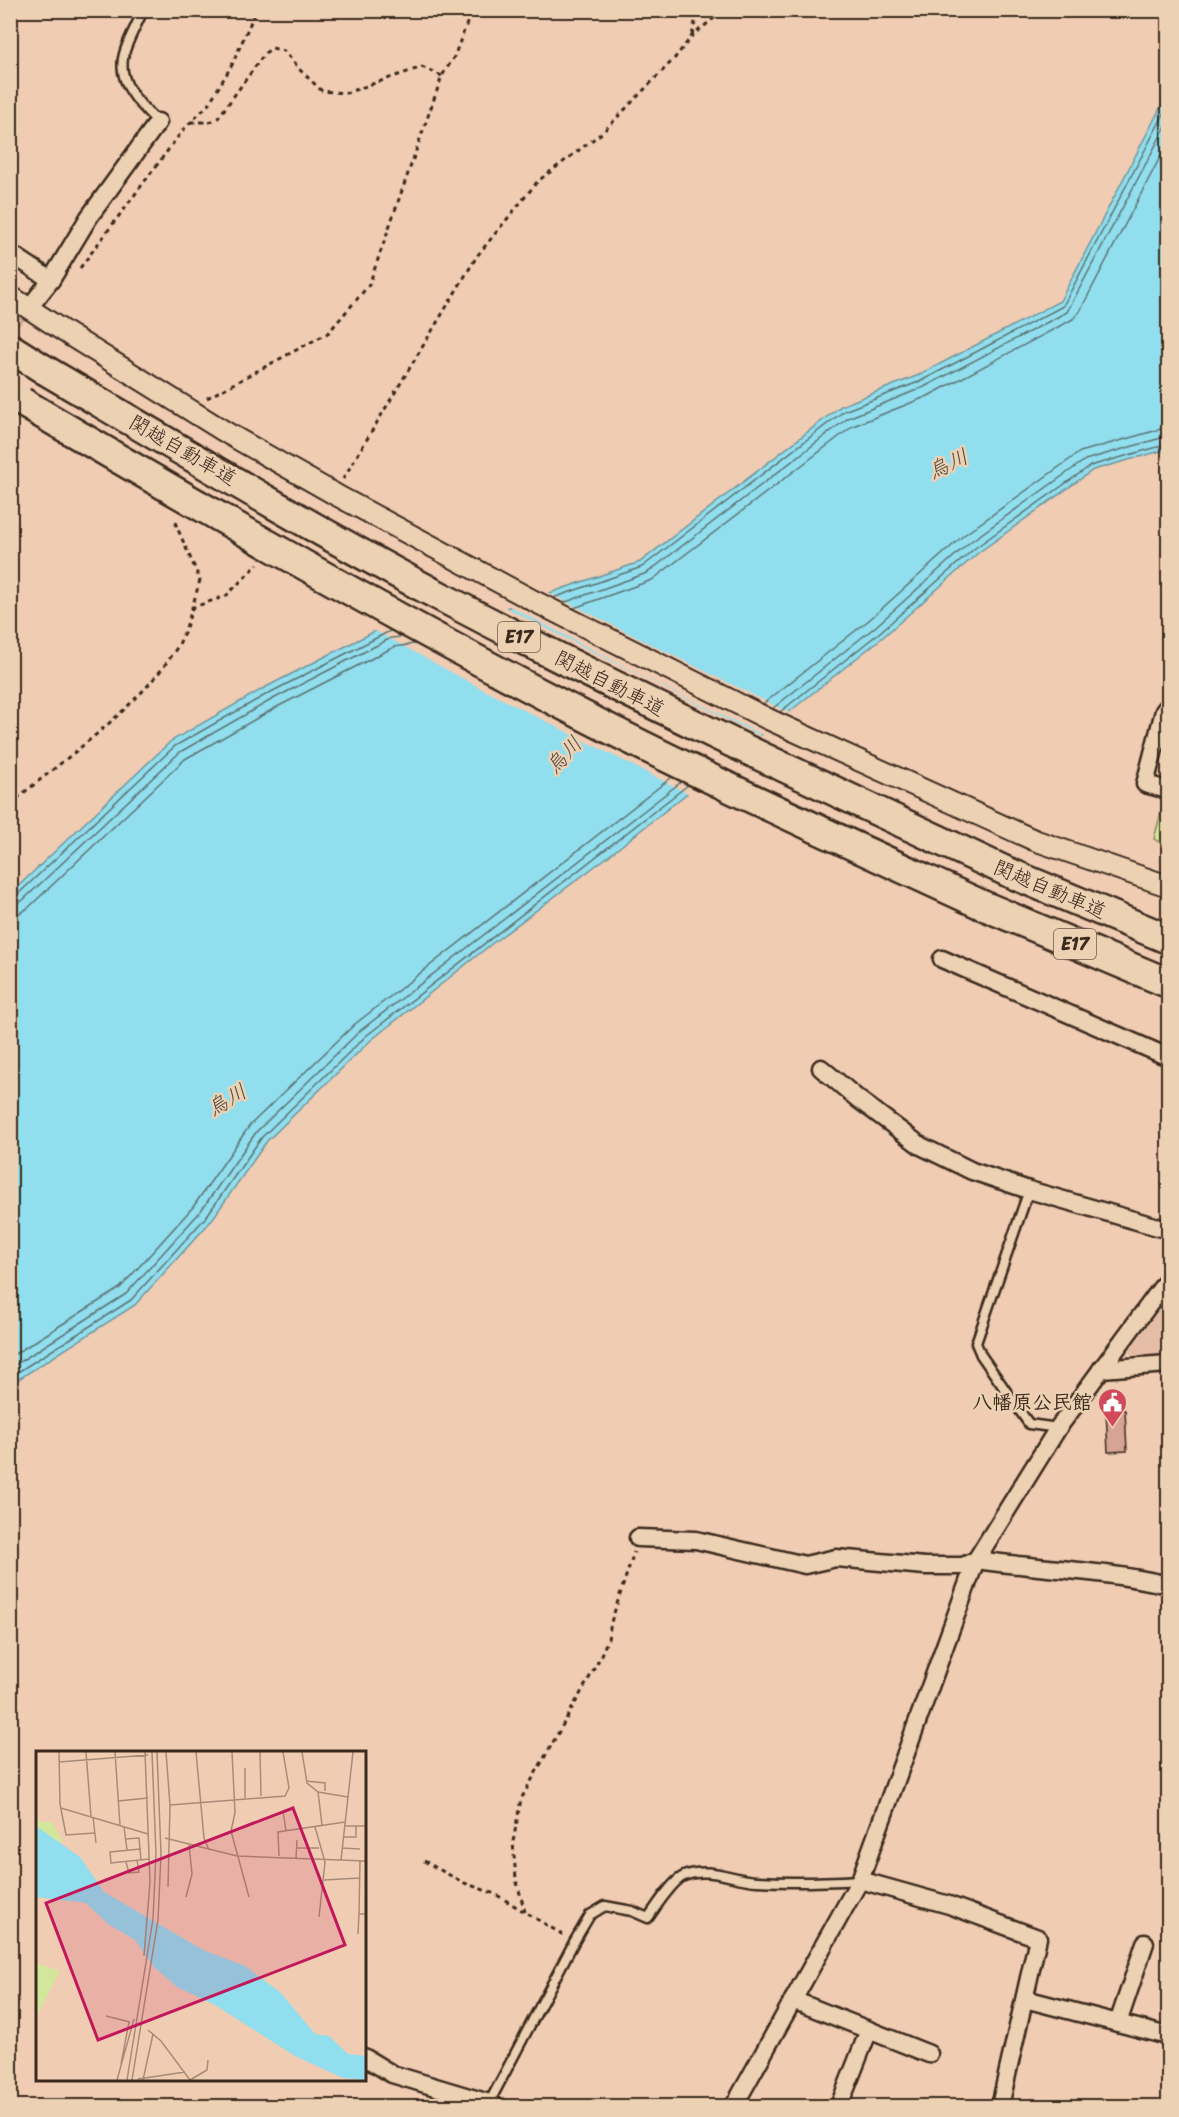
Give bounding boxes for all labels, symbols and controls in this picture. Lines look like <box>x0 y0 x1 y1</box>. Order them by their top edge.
street label: 関越自動車道 <box>122 405 243 496</box>
water label: 烏川 <box>921 438 975 490</box>
road number: E17 <box>498 622 540 652</box>
street label: 関越自動車道 <box>548 641 671 726</box>
water label: 烏川 <box>536 727 592 783</box>
street label: 関越自動車道 <box>988 850 1112 929</box>
road number: E17 <box>1054 929 1096 959</box>
water label: 烏川 <box>199 1073 255 1127</box>
place label: 八幡原公民館 <box>972 1385 1092 1420</box>
public building icon: 八幡原公民館 <box>1097 1386 1129 1428</box>
inset map <box>36 1751 366 2081</box>

